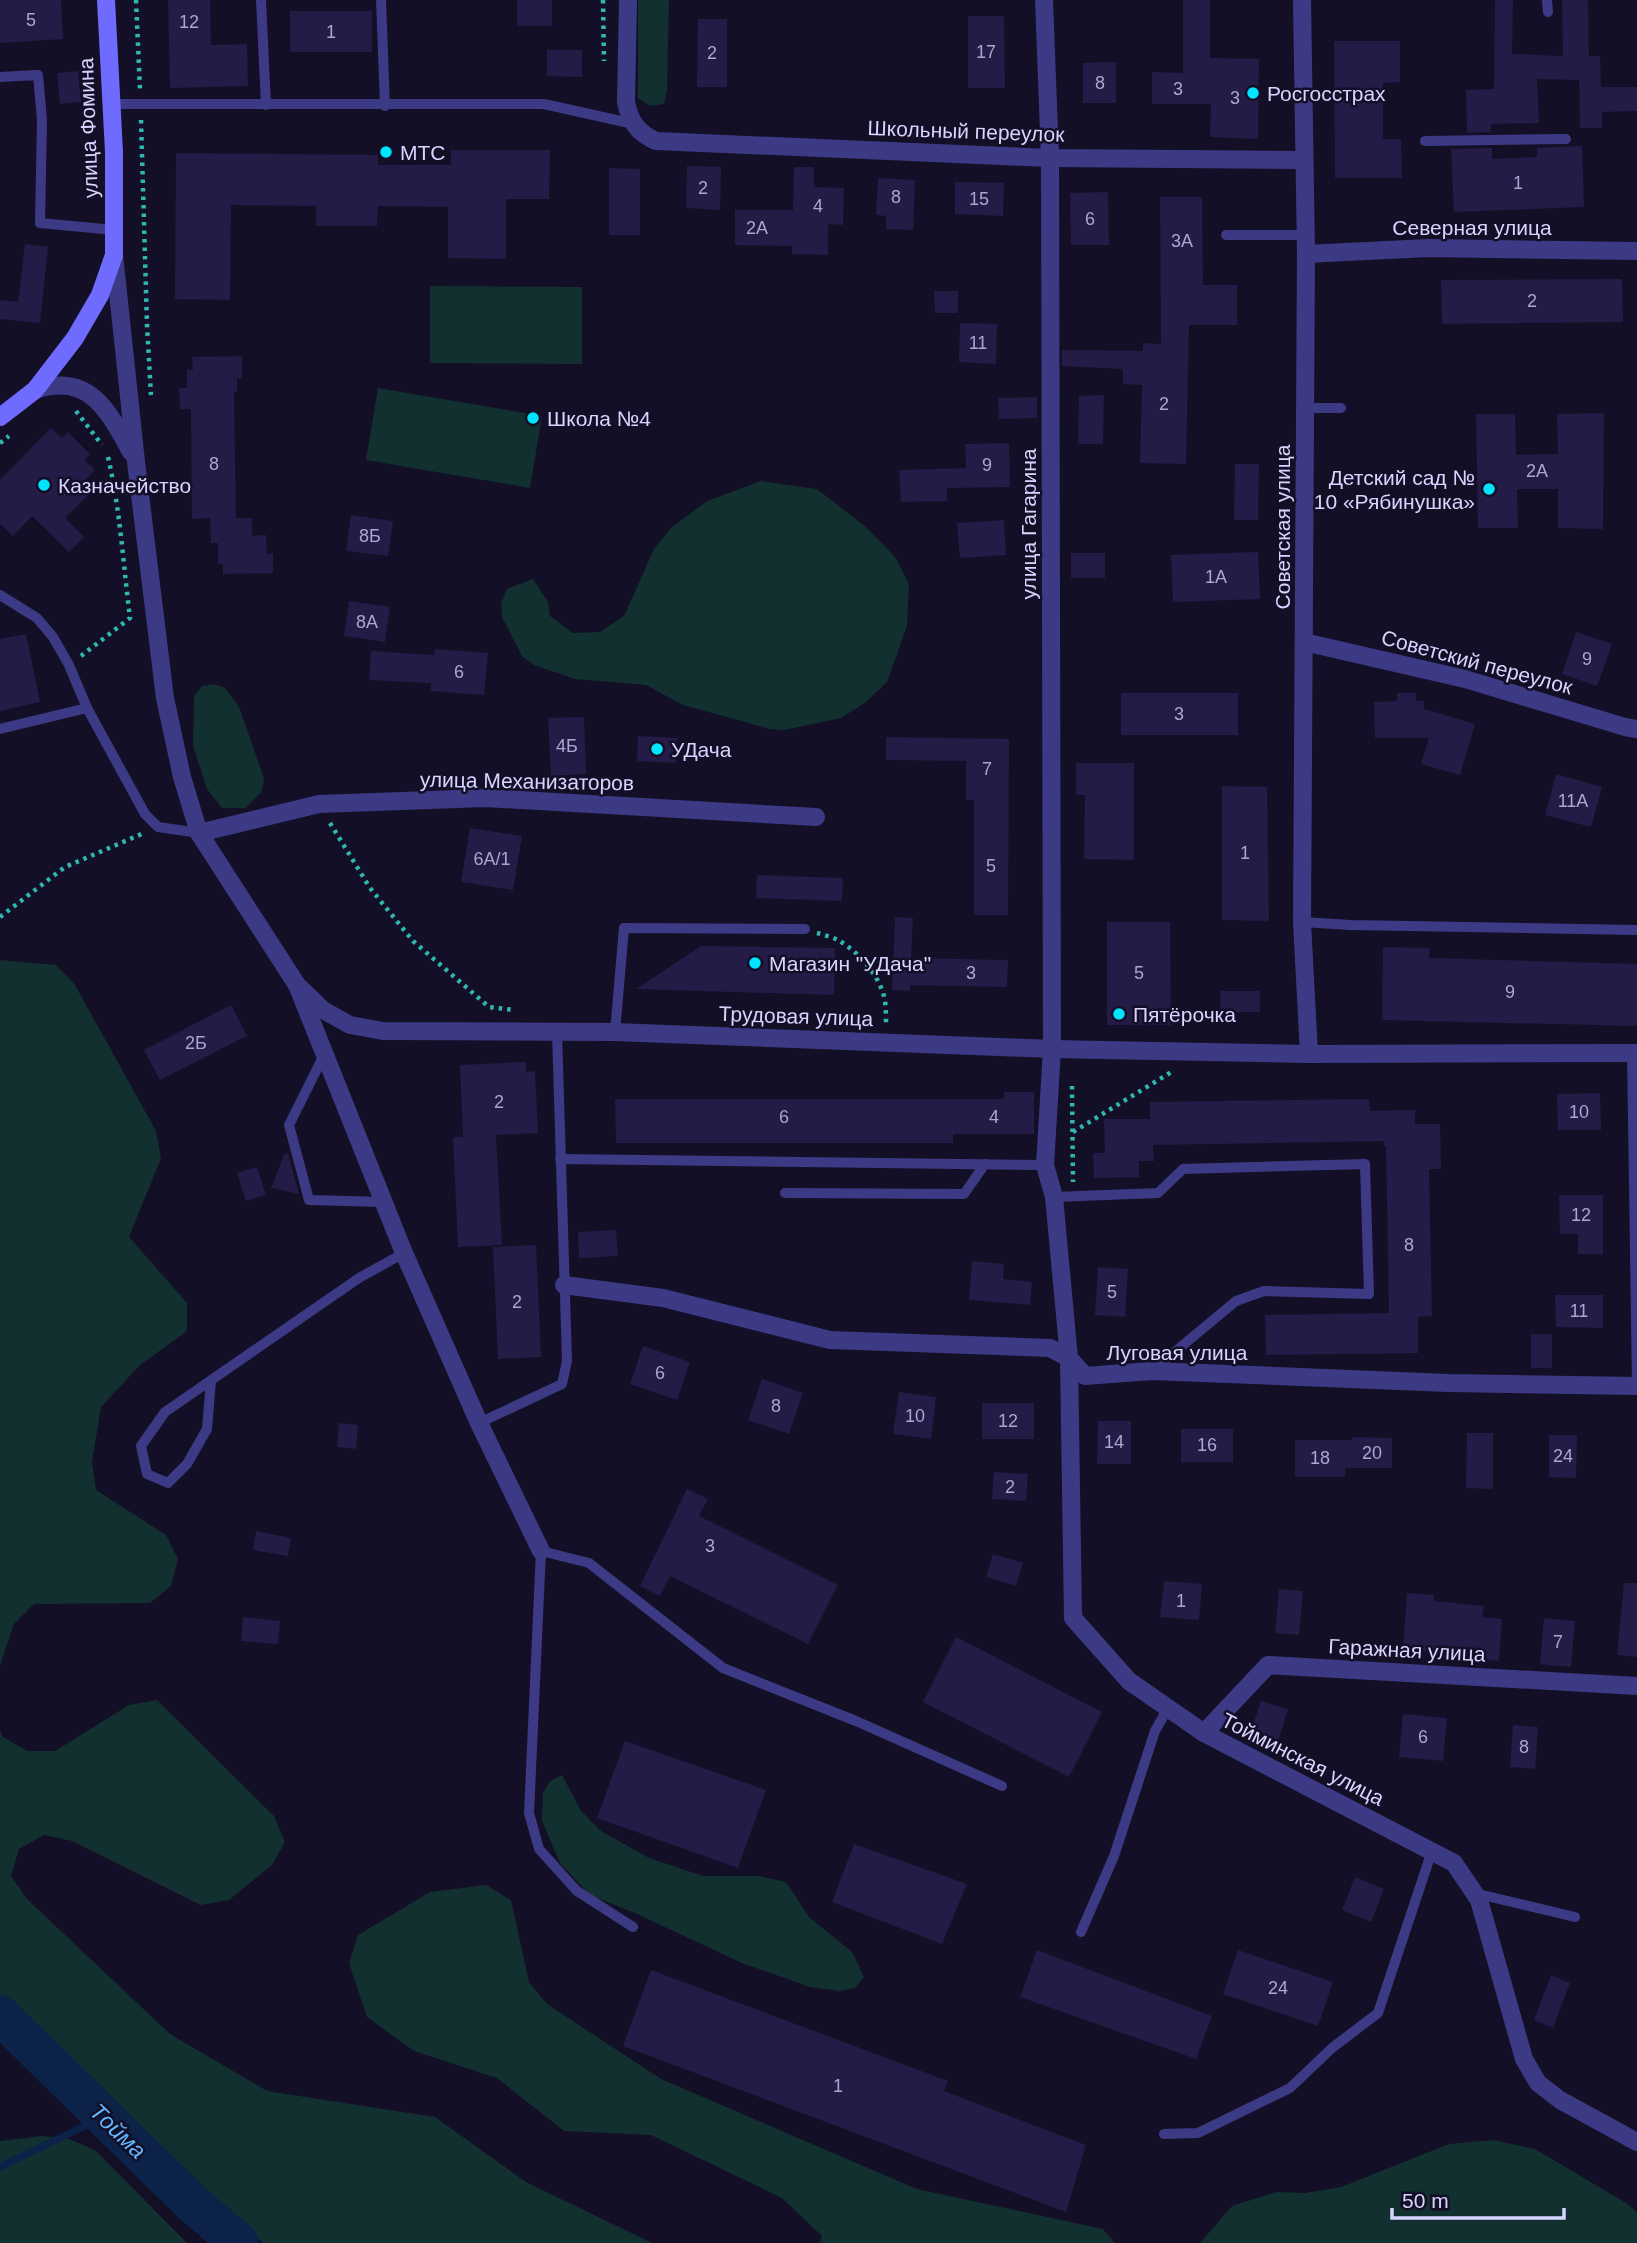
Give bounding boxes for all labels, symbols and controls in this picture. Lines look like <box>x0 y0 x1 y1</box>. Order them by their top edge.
house number: 5 <box>26 10 36 30</box>
house number: 12 <box>179 12 199 32</box>
house number: 1 <box>326 22 336 42</box>
house number: 17 <box>976 42 996 62</box>
house number: 2 <box>707 43 717 63</box>
street label: улица Фомина <box>74 57 102 199</box>
house number: 8 <box>1095 73 1105 93</box>
house number: 3 <box>1173 79 1183 99</box>
place label: Росгосстрах <box>1267 82 1386 105</box>
marker: Росгосстрах <box>1245 85 1261 101</box>
house number: 3 <box>1230 88 1240 108</box>
street label: Школьный переулок <box>867 116 1066 146</box>
place label: МТС <box>400 141 446 164</box>
marker: МТС <box>378 144 394 160</box>
house number: 1 <box>1513 173 1523 193</box>
house number: 2 <box>698 178 708 198</box>
house number: 8 <box>891 187 901 207</box>
house number: 15 <box>969 189 989 209</box>
house number: 4 <box>813 196 823 216</box>
house number: 6 <box>1085 209 1095 229</box>
street label: Северная улица <box>1392 216 1552 239</box>
house number: 2А <box>746 218 768 238</box>
house number: 3А <box>1171 231 1193 251</box>
house number: 2 <box>1527 291 1537 311</box>
house number: 11 <box>969 333 987 353</box>
house number: 2 <box>1159 394 1169 414</box>
place label: Школа №4 <box>547 407 651 430</box>
marker: Школа №4 <box>525 410 541 426</box>
street label: Советская улица <box>1271 444 1294 609</box>
street label: улица Гагарина <box>1017 448 1040 600</box>
house number: 8 <box>209 454 219 474</box>
house number: 9 <box>982 455 992 475</box>
house number: 2А <box>1526 461 1548 481</box>
place label: Детский сад № 10 «Рябинушка» <box>1314 466 1475 513</box>
place label: Казначейство <box>58 474 191 497</box>
marker: Казначейство <box>36 477 52 493</box>
marker: Детский сад № 10 «Рябинушка» <box>1481 481 1497 497</box>
house number: 8Б <box>359 526 381 546</box>
house number: 1А <box>1205 567 1227 587</box>
house number: 8А <box>356 612 378 632</box>
street label: Советский переулок <box>1379 625 1576 699</box>
house number: 9 <box>1582 649 1592 669</box>
house number: 6 <box>454 662 464 682</box>
house number: 3 <box>1174 704 1184 724</box>
house number: 4Б <box>556 736 578 756</box>
place label: УДача <box>671 738 732 761</box>
marker: УДача <box>649 741 665 757</box>
house number: 7 <box>982 759 992 779</box>
street label: улица Механизаторов <box>420 768 634 794</box>
house number: 11А <box>1558 791 1588 811</box>
house number: 1 <box>1240 843 1250 863</box>
house number: 6А/1 <box>473 849 511 869</box>
house number: 5 <box>986 856 996 876</box>
place label: Магазин "УДача" <box>769 952 931 975</box>
marker: Магазин "УДача" <box>747 955 763 971</box>
house number: 3 <box>966 963 976 983</box>
house number: 5 <box>1134 963 1144 983</box>
house number: 9 <box>1505 982 1515 1002</box>
street label: Трудовая улица <box>718 1002 874 1030</box>
place label: Пятёрочка <box>1133 1003 1236 1026</box>
marker: Пятёрочка <box>1111 1006 1127 1022</box>
house number: 2Б <box>185 1033 207 1053</box>
house number: 2 <box>494 1092 504 1112</box>
house number: 10 <box>1569 1102 1589 1122</box>
house number: 6 <box>779 1107 789 1127</box>
house number: 4 <box>989 1107 999 1127</box>
house number: 12 <box>1571 1205 1591 1225</box>
house number: 8 <box>1404 1235 1414 1255</box>
house number: 5 <box>1107 1282 1117 1302</box>
house number: 2 <box>512 1292 522 1312</box>
house number: 11 <box>1570 1301 1588 1321</box>
street label: Луговая улица <box>1107 1341 1248 1364</box>
house number: 6 <box>655 1363 665 1383</box>
house number: 8 <box>771 1396 781 1416</box>
house number: 10 <box>905 1406 925 1426</box>
house number: 12 <box>998 1411 1018 1431</box>
house number: 14 <box>1104 1432 1124 1452</box>
house number: 16 <box>1197 1435 1217 1455</box>
house number: 20 <box>1362 1443 1382 1463</box>
house number: 24 <box>1553 1446 1573 1466</box>
house number: 18 <box>1310 1448 1330 1468</box>
house number: 2 <box>1005 1477 1015 1497</box>
house number: 3 <box>705 1536 715 1556</box>
house number: 1 <box>1176 1591 1186 1611</box>
house number: 7 <box>1553 1632 1563 1652</box>
street label: Гаражная улица <box>1328 1634 1487 1666</box>
street label: Тойминская улица <box>1218 1708 1388 1810</box>
house number: 6 <box>1418 1727 1428 1747</box>
house number: 8 <box>1519 1737 1529 1757</box>
house number: 24 <box>1268 1978 1288 1998</box>
house number: 1 <box>833 2076 843 2096</box>
water label: Тойма <box>85 2098 151 2164</box>
scale bar <box>1392 2176 1564 2220</box>
text: 50 m <box>1402 2189 1449 2212</box>

